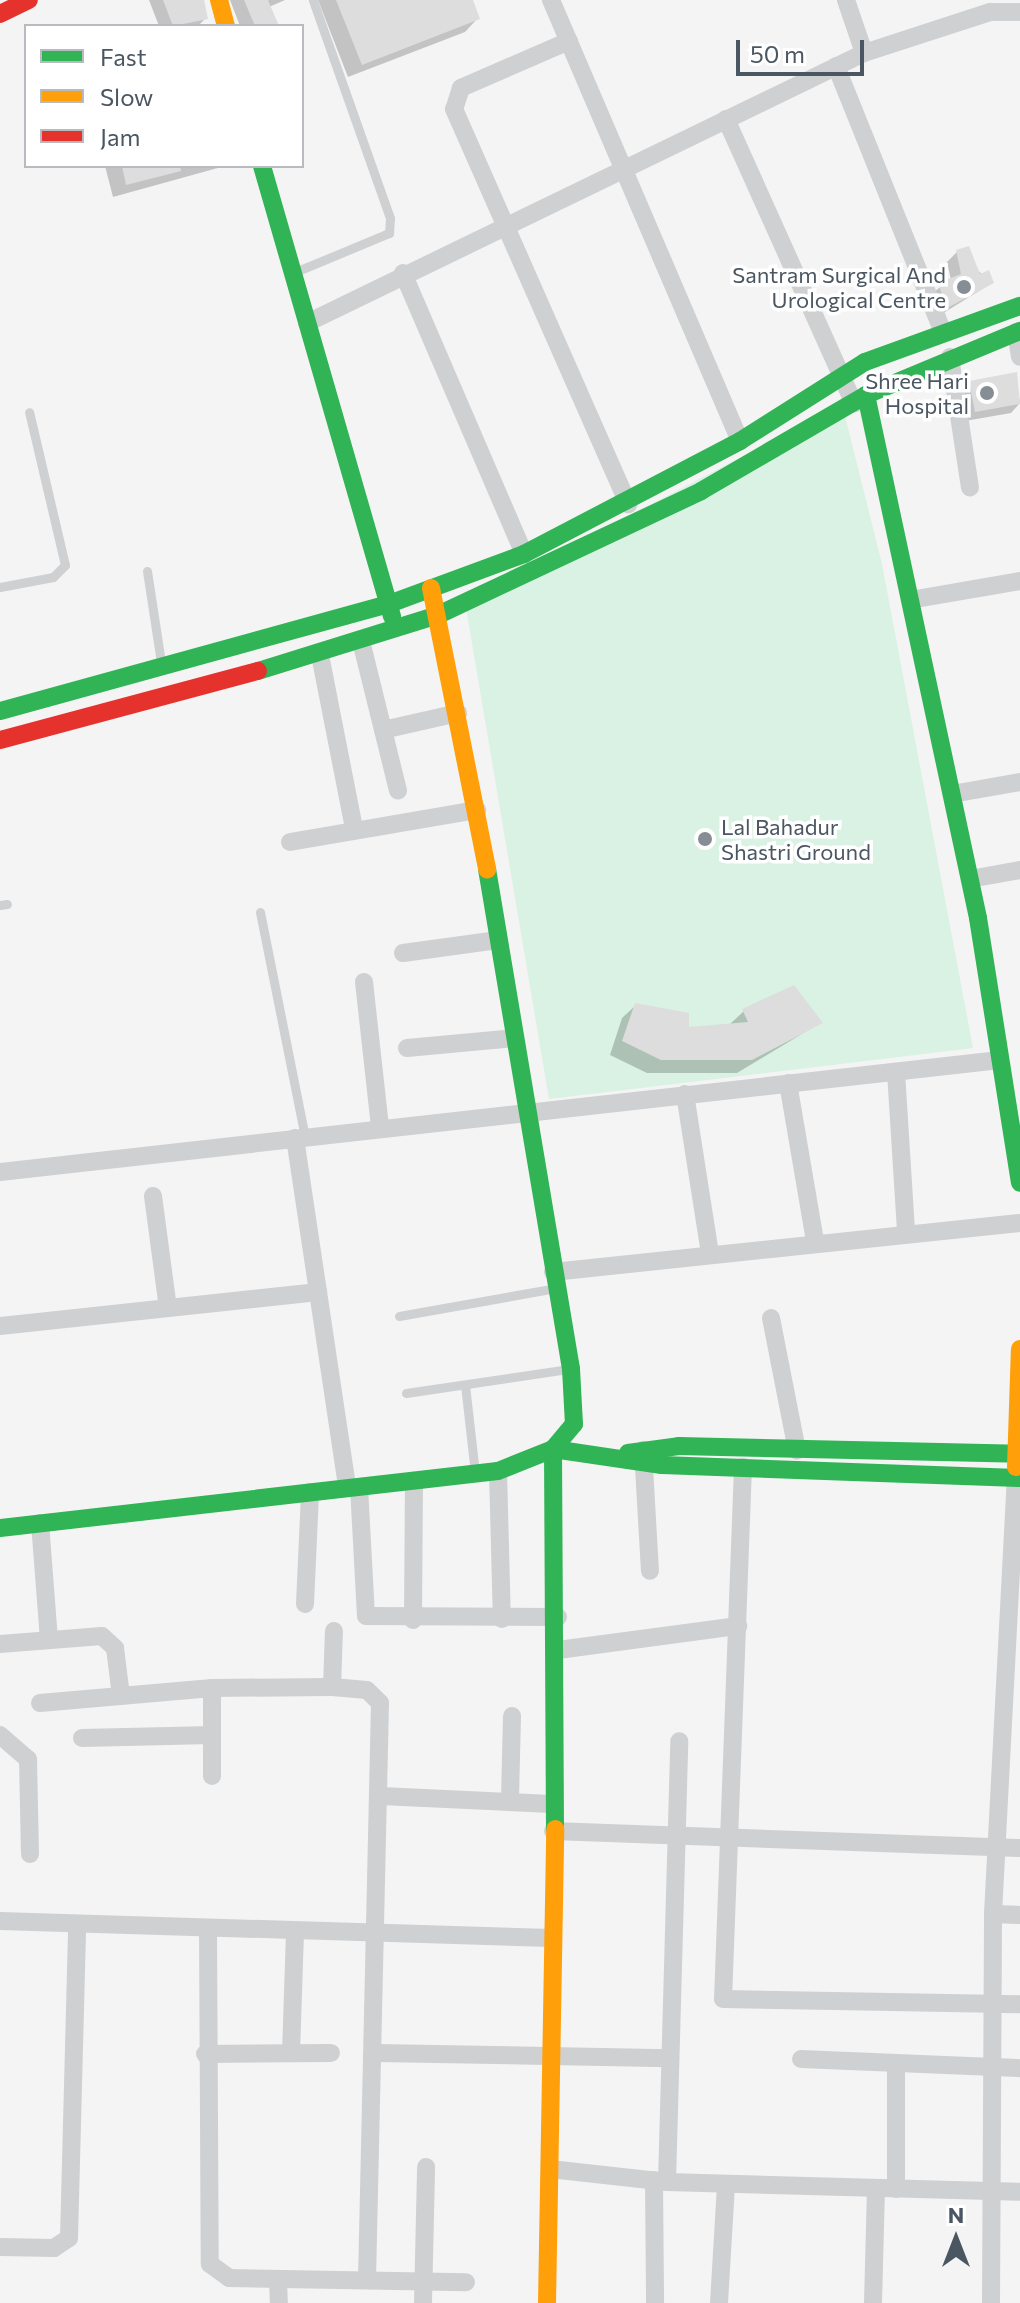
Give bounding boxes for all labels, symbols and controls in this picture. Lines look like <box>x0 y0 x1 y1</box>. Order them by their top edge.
legend <box>24 24 304 168</box>
scale bar <box>740 24 868 74</box>
text: 50 m <box>750 39 805 68</box>
text: Fast <box>100 42 147 71</box>
text: Slow <box>100 82 153 111</box>
text: Jam <box>100 122 140 151</box>
place label: Santram Surgical And Urological Centre <box>732 261 946 312</box>
marker: Santram Surgical And Urological Centre <box>953 276 975 298</box>
place label: Shree Hari Hospital <box>865 367 969 418</box>
marker: Shree Hari Hospital <box>976 382 998 404</box>
place label: Lal Bahadur Shastri Ground <box>721 813 871 864</box>
marker: Lal Bahadur Shastri Ground <box>696 830 714 848</box>
north arrow <box>916 2199 996 2279</box>
text: N <box>948 2201 964 2228</box>

